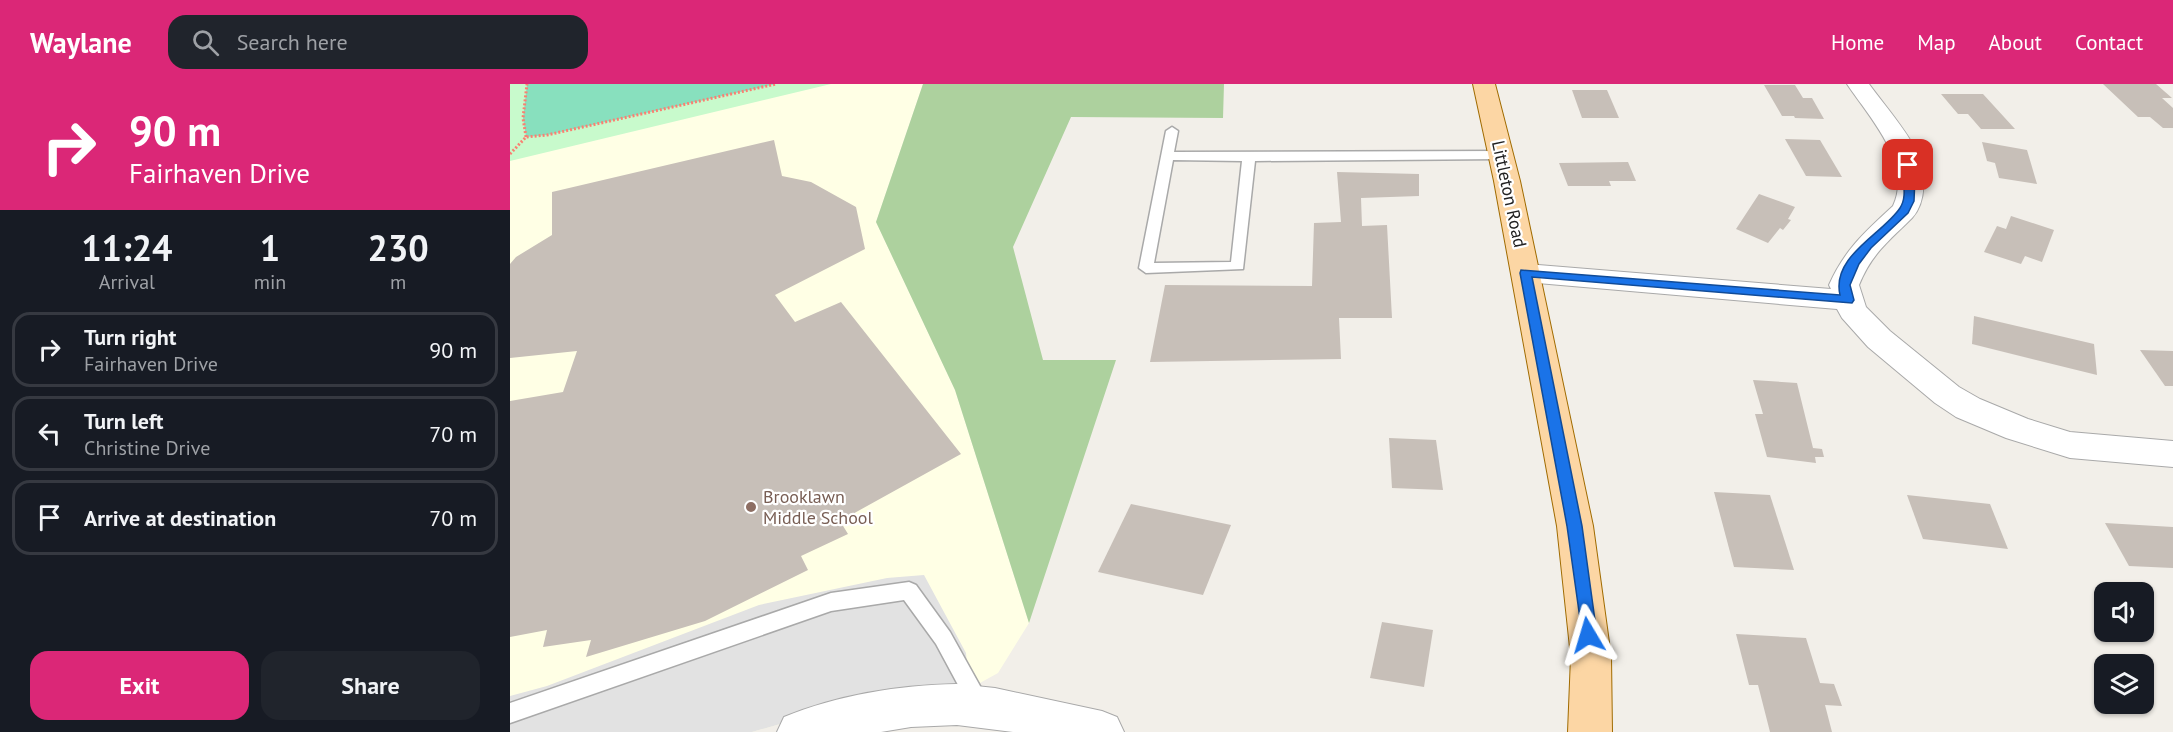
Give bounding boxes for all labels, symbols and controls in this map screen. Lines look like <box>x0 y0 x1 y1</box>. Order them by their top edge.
search box <box>168 15 588 69</box>
text: Waylane <box>30 24 132 61</box>
icon: search <box>189 26 222 59</box>
text: Search here <box>237 28 348 56</box>
text: Home <box>1831 29 1884 56</box>
text: Map <box>1917 29 1956 56</box>
text: About <box>1989 29 2042 56</box>
text: Contact <box>2075 29 2143 56</box>
text: 90 m <box>129 103 221 158</box>
icon: right <box>30 108 108 186</box>
street label: Littleton Road <box>1487 138 1532 250</box>
pin <box>1882 139 1933 190</box>
icon: arrive <box>1891 148 1924 181</box>
text: Fairhaven Drive <box>129 156 310 190</box>
text: 11:24 <box>81 224 173 271</box>
text: 1 <box>260 224 280 271</box>
text: 230 <box>368 224 429 271</box>
text: Arrival <box>99 269 155 295</box>
text: min <box>254 269 286 295</box>
text: m <box>390 269 406 295</box>
text: Turn right <box>84 323 176 351</box>
icon: right <box>33 333 66 366</box>
text: 90 m <box>429 336 477 364</box>
text: Fairhaven Drive <box>84 351 218 377</box>
text: Turn left <box>84 407 164 435</box>
icon: left <box>33 417 66 450</box>
text: 70 m <box>429 420 477 448</box>
text: Christine Drive <box>84 435 210 461</box>
place label: Brooklawn Middle School <box>763 485 873 529</box>
marker: Brooklawn Middle School <box>744 500 758 514</box>
icon: arrive <box>33 501 66 534</box>
text: Arrive at destination <box>84 504 276 532</box>
text: 70 m <box>429 504 477 532</box>
map controls <box>2094 582 2154 714</box>
button: sound <box>2094 582 2154 642</box>
position arrow <box>1556 603 1620 667</box>
button: Exit <box>30 651 249 720</box>
button: Share <box>261 651 480 720</box>
button: layers <box>2094 654 2154 714</box>

